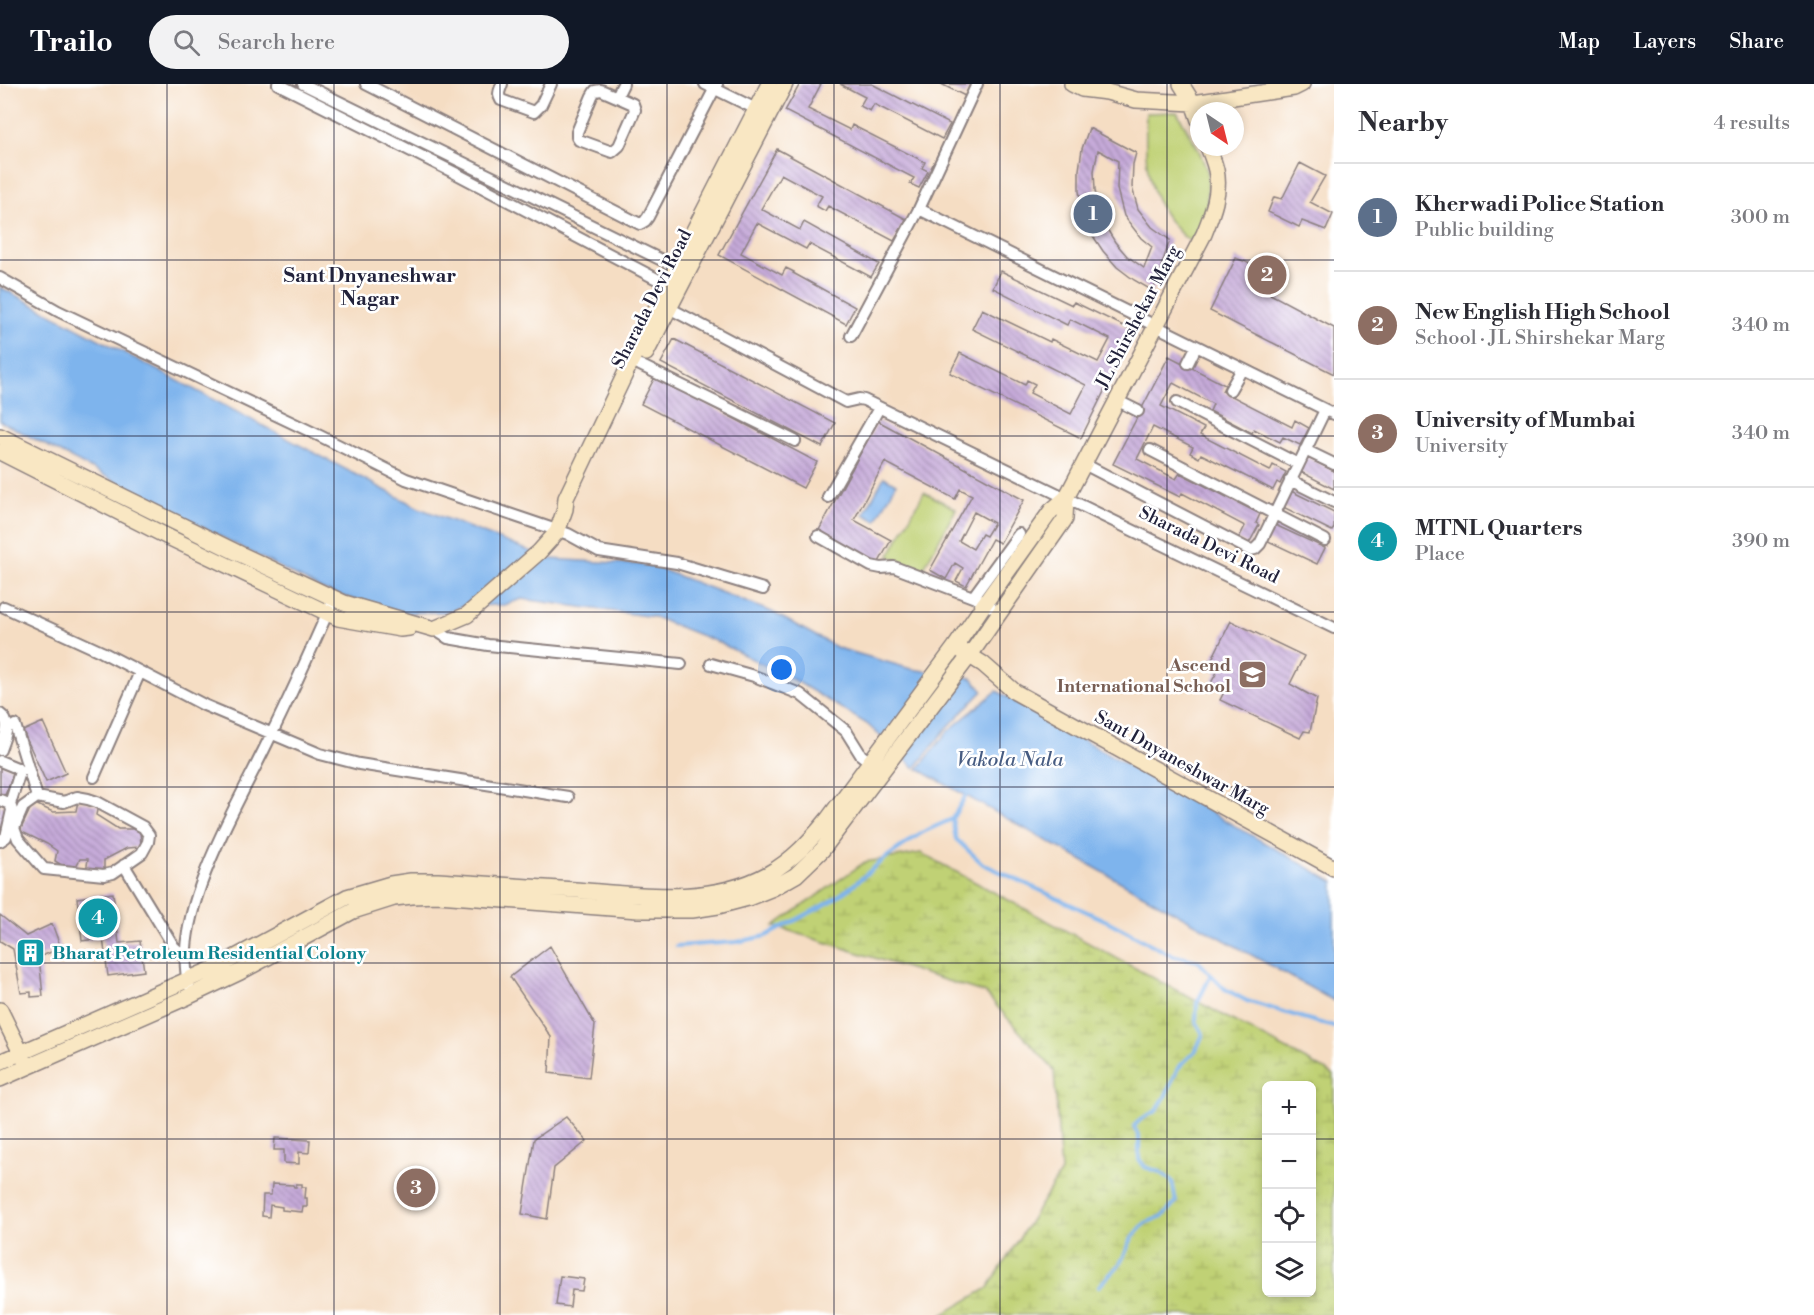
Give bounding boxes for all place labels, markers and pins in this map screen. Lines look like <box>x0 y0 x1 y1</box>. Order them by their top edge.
pin: 1 <box>1074 192 1112 236</box>
pin: 2 <box>1248 252 1286 297</box>
place label: Ascend International School <box>1057 654 1231 698</box>
school or university icon: Ascend International School <box>1236 659 1268 691</box>
pin: 4 <box>78 896 118 940</box>
building icon: Bharat Petroleum Residential Colony <box>15 937 47 969</box>
place label: Bharat Petroleum Residential Colony <box>52 942 367 965</box>
pin: 3 <box>396 1166 436 1210</box>

